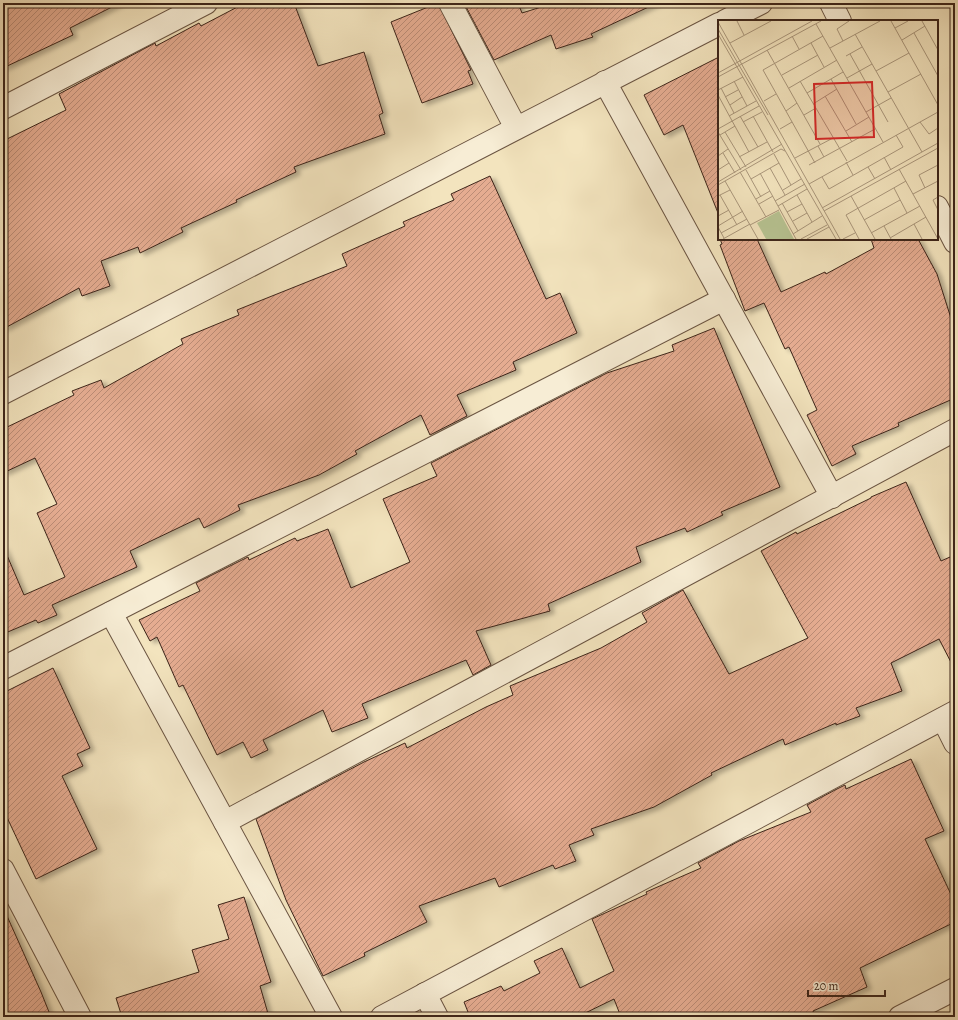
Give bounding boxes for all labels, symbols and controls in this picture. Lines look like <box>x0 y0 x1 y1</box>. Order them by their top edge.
inset map <box>718 20 938 240</box>
scale bar <box>808 972 885 998</box>
text: 20 m <box>814 978 838 994</box>

